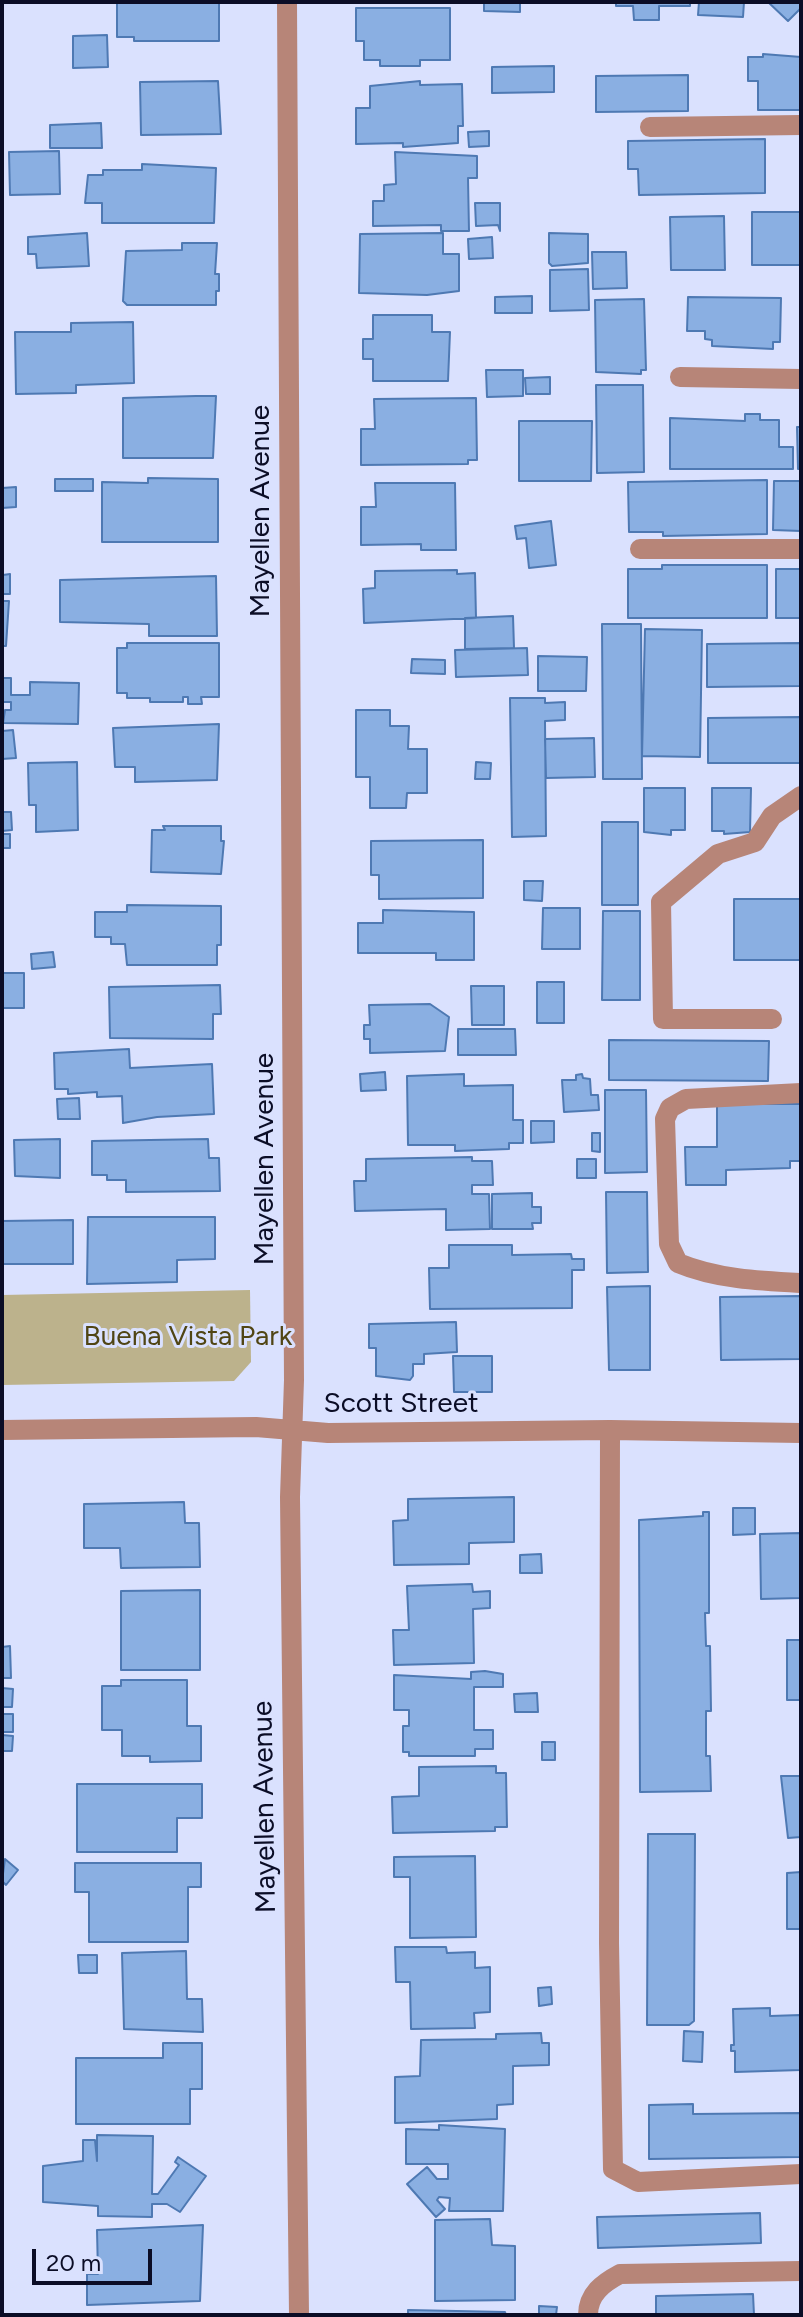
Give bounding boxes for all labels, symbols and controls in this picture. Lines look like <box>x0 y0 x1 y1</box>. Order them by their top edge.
street label: Mayellen Avenue <box>244 405 278 617</box>
street label: Mayellen Avenue <box>248 1053 282 1265</box>
park label: Buena Vista Park <box>84 1320 292 1354</box>
street label: Scott Street <box>323 1387 479 1421</box>
street label: Mayellen Avenue <box>246 1701 284 1913</box>
scale bar <box>36 2233 156 2283</box>
text: 20 m <box>46 2248 101 2277</box>

